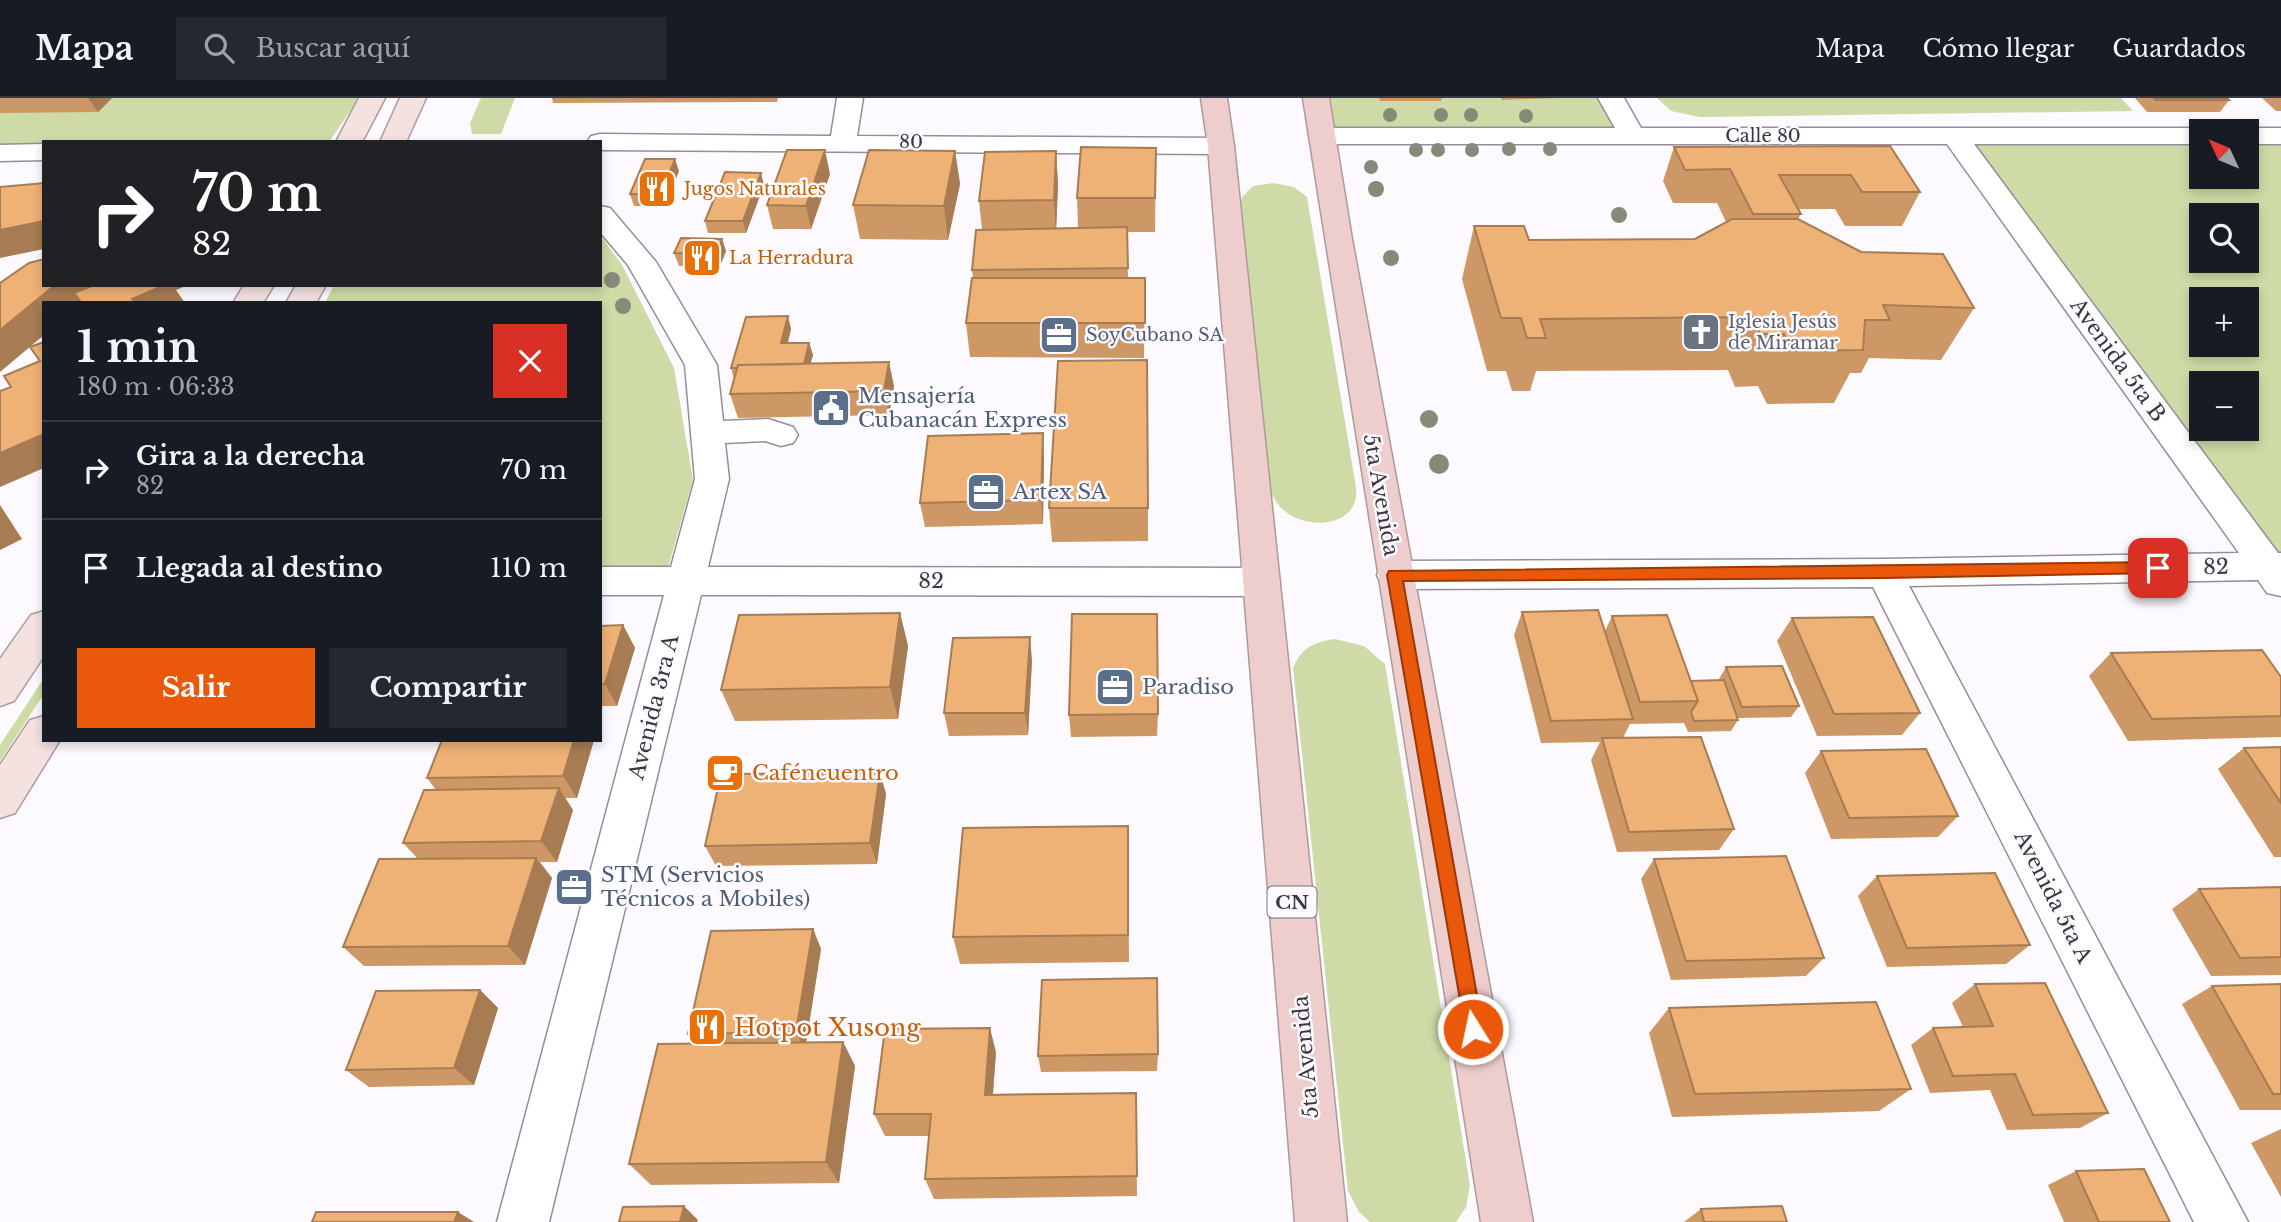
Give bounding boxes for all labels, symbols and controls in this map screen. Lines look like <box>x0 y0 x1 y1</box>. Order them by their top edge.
search box <box>176 17 666 80</box>
text: Mapa <box>35 28 134 69</box>
icon: search <box>200 29 238 67</box>
text: Buscar aquí <box>256 32 410 64</box>
text: Mapa <box>1815 34 1884 63</box>
text: Cómo llegar <box>1922 34 2074 63</box>
text: Guardados <box>2112 34 2246 63</box>
north arrow <box>2189 119 2259 189</box>
map controls <box>2189 119 2259 441</box>
street label: Calle 80 <box>1725 125 1801 147</box>
street label: 80 <box>899 131 923 153</box>
text: 70 m <box>192 163 322 224</box>
icon: right <box>77 168 168 259</box>
restaurant icon: Jugos Naturales <box>636 168 678 210</box>
place label: Jugos Naturales <box>682 178 826 200</box>
button: search <box>2189 203 2259 273</box>
text: 82 <box>192 224 231 264</box>
restaurant icon: La Herradura <box>681 237 723 279</box>
place label: La Herradura <box>729 247 853 269</box>
button: + <box>2189 287 2259 357</box>
street label: Avenida 5ta B <box>2064 292 2171 427</box>
church icon: Iglesia Jesús de Miramar <box>1680 311 1722 353</box>
place label: Iglesia Jesús de Miramar <box>1728 311 1838 354</box>
office icon: SoyCubano SA <box>1038 314 1080 356</box>
text: 1 min <box>77 321 199 373</box>
button: close <box>493 324 567 398</box>
place label: SoyCubano SA <box>1086 324 1224 346</box>
button: − <box>2189 371 2259 441</box>
text: 180 m · 06:33 <box>77 373 235 401</box>
place label: Mensajería Cubanacán Express <box>858 383 1067 433</box>
public building icon: Mensajería Cubanacán Express <box>810 387 852 429</box>
street label: 5ta Avenida <box>1357 432 1405 558</box>
text: Gira a la derecha <box>136 440 365 472</box>
icon: right <box>77 451 115 489</box>
text: 70 m <box>500 454 567 486</box>
office icon: Artex SA <box>965 471 1007 513</box>
text: 82 <box>136 472 164 500</box>
place label: Artex SA <box>1012 479 1108 505</box>
pin <box>2128 538 2188 598</box>
icon: arrive <box>77 549 115 587</box>
icon: arrive <box>2139 549 2177 587</box>
text: Llegada al destino <box>136 552 383 584</box>
text: 110 m <box>490 552 567 584</box>
street label: 82 <box>2203 554 2229 580</box>
street label: 82 <box>918 568 944 594</box>
street label: Avenida 3ra A <box>623 631 685 783</box>
button: Salir <box>77 648 315 728</box>
button: Compartir <box>329 648 567 728</box>
office icon: Paradiso <box>1094 666 1136 708</box>
place label: Paradiso <box>1142 674 1234 700</box>
cafe icon: Caféncuentro <box>704 752 746 794</box>
place label: Caféncuentro <box>752 760 899 786</box>
street label: Avenida 5ta A <box>2008 825 2098 968</box>
place label: STM (Servicios Técnicos a Mobiles) <box>601 862 810 912</box>
office icon: STM (Servicios Técnicos a Mobiles) <box>553 866 595 908</box>
road number: CN <box>1268 887 1316 918</box>
position arrow <box>1436 992 1510 1066</box>
street label: 5ta Avenida <box>1288 994 1324 1120</box>
restaurant icon: Hotpot Xusong <box>686 1006 728 1048</box>
place label: Hotpot Xusong <box>734 1013 921 1042</box>

